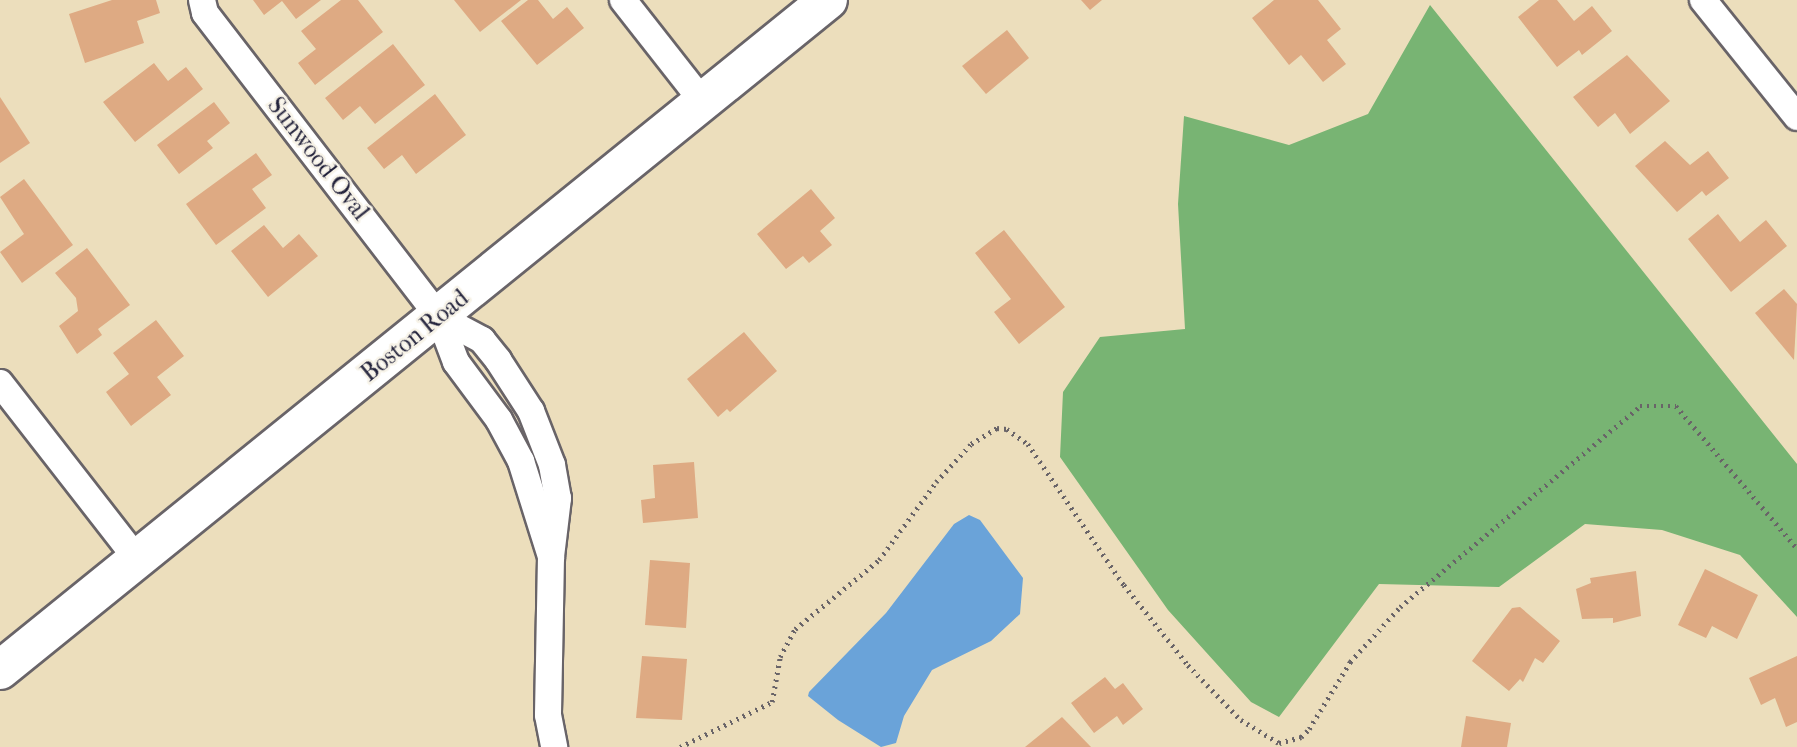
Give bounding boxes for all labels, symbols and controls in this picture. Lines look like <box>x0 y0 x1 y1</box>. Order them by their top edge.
street label: Sunwood Oval <box>261 92 375 226</box>
street label: Boston Road <box>356 284 474 388</box>

